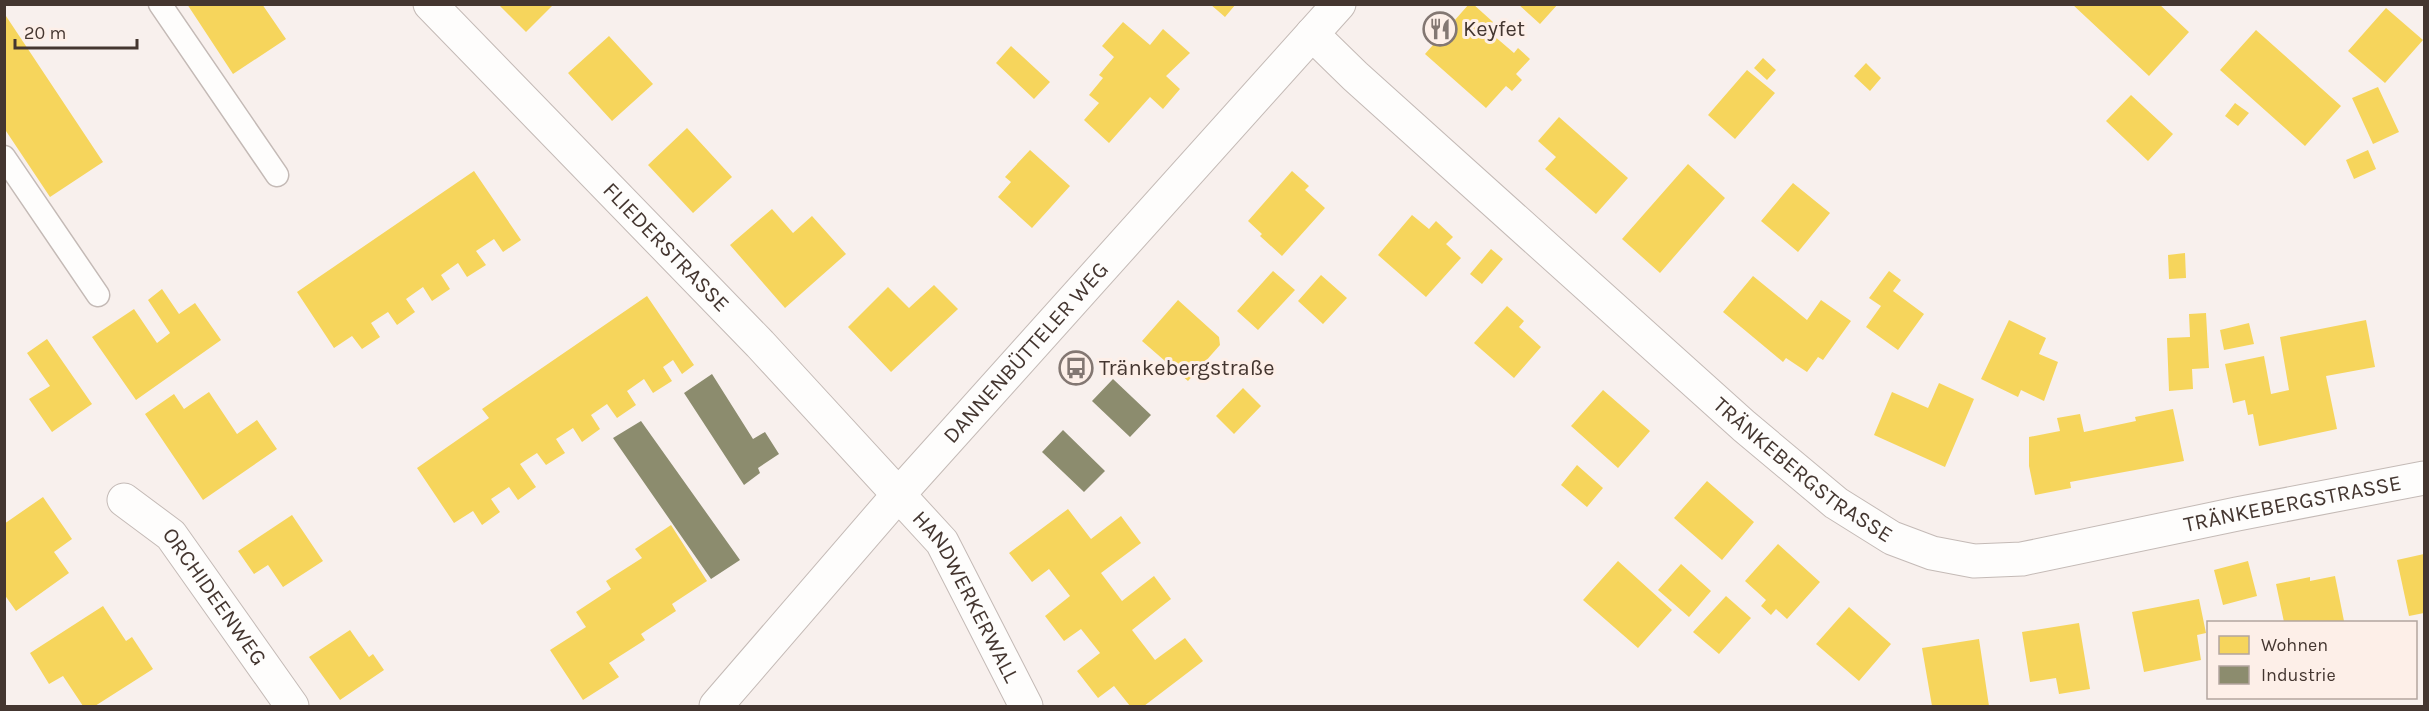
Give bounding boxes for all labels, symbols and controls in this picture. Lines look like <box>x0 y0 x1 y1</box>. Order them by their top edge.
restaurant icon: Keyfet <box>1422 11 1458 47</box>
scale bar <box>15 12 136 50</box>
place label: Keyfet <box>1463 16 1525 42</box>
text: 20 m <box>24 22 66 44</box>
street label: FLIEDERSTRASSE <box>598 177 735 317</box>
street label: DANNENBÜTTELER WEG <box>938 257 1114 449</box>
bus stop icon: Tränkebergstraße <box>1058 350 1094 386</box>
place label: Tränkebergstraße <box>1099 355 1274 381</box>
street label: TRÄNKEBERGSTRASSE <box>1708 392 1897 548</box>
street label: TRÄNKEBERGSTRASSE <box>2181 470 2403 538</box>
street label: HANDWERKERWALL <box>907 505 1025 688</box>
street label: ORCHIDEENWEG <box>157 523 272 670</box>
legend <box>2207 621 2417 699</box>
text: Wohnen <box>2261 634 2328 656</box>
text: Industrie <box>2261 664 2336 686</box>

